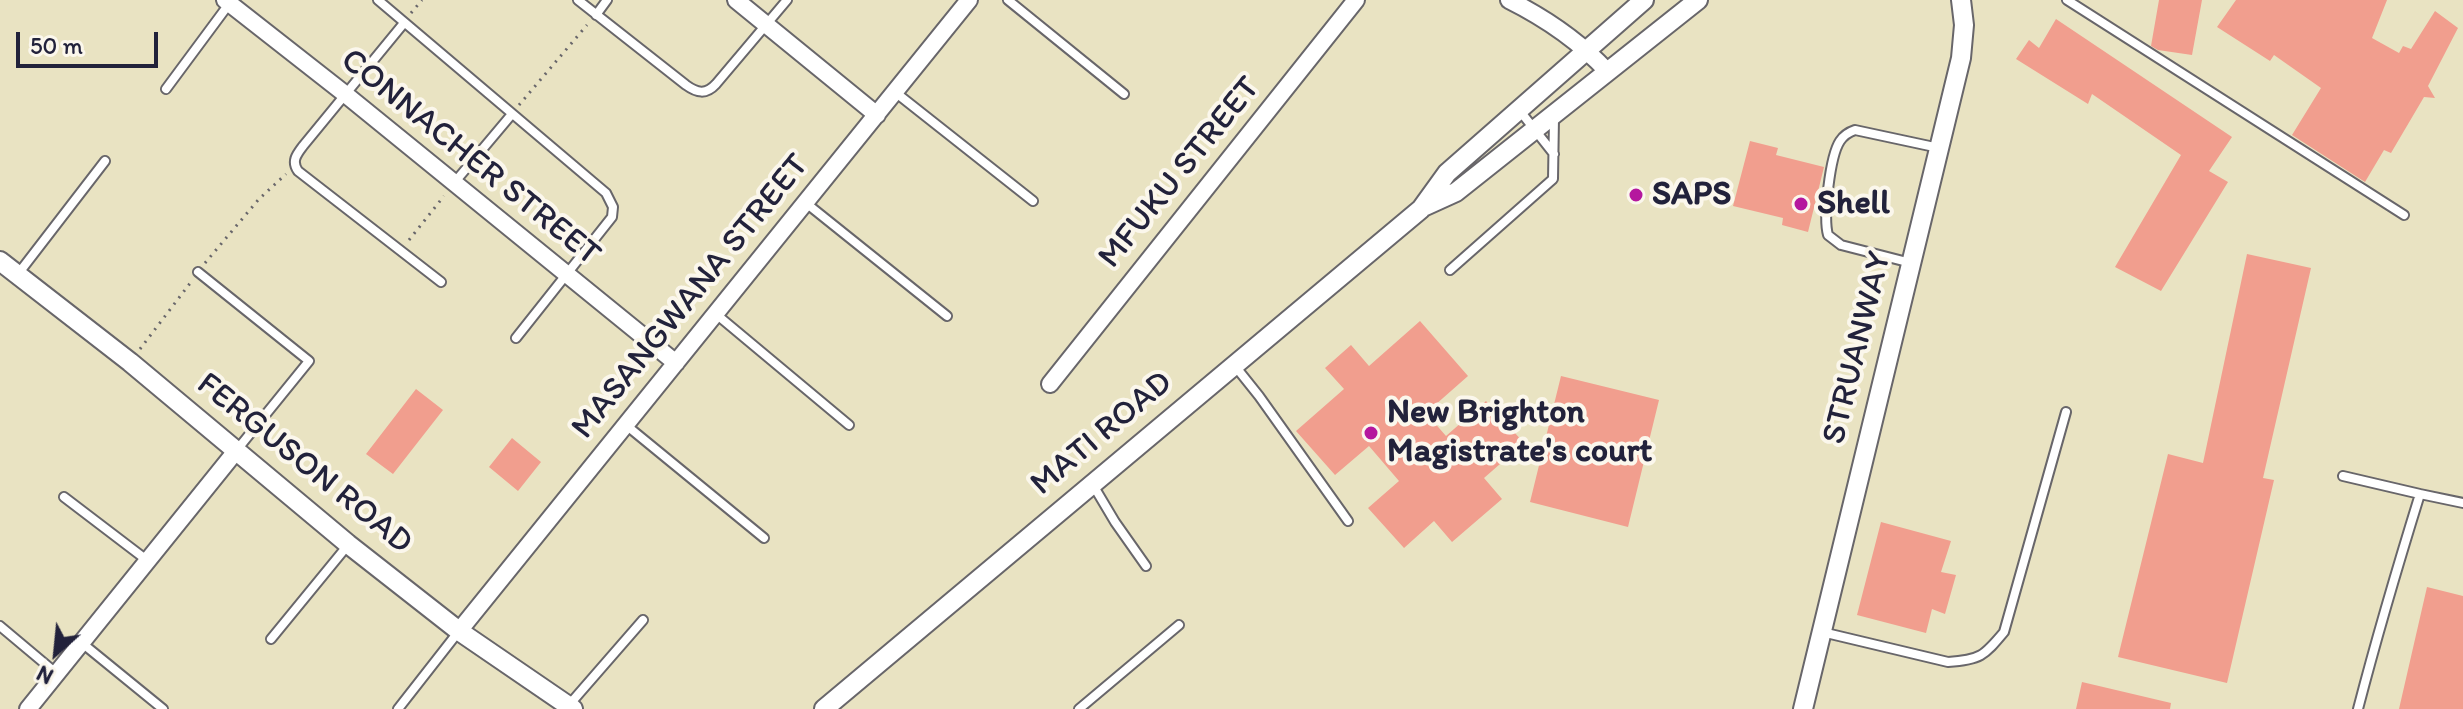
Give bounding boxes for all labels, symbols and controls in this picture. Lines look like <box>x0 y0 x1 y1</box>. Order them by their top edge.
scale bar <box>20 16 162 66</box>
text: 50 m <box>30 31 83 60</box>
street label: CONNACHER STREET <box>332 41 608 275</box>
street label: MFUKU STREET <box>1090 69 1270 277</box>
street label: MASANGWANA STREET <box>563 146 819 448</box>
place label: SAPS <box>1652 175 1731 215</box>
place label: Shell <box>1817 184 1890 224</box>
marker: SAPS <box>1627 186 1645 204</box>
marker: Shell <box>1792 195 1810 213</box>
street label: STRUANWAY <box>1814 248 1902 448</box>
street label: MATI ROAD <box>1023 363 1181 505</box>
street label: FERGUSON ROAD <box>188 364 420 564</box>
place label: New Brighton Magistrate's court <box>1387 393 1652 472</box>
marker: New Brighton Magistrate's court <box>1362 424 1380 442</box>
north arrow <box>16 613 96 693</box>
text: N <box>32 659 58 690</box>

